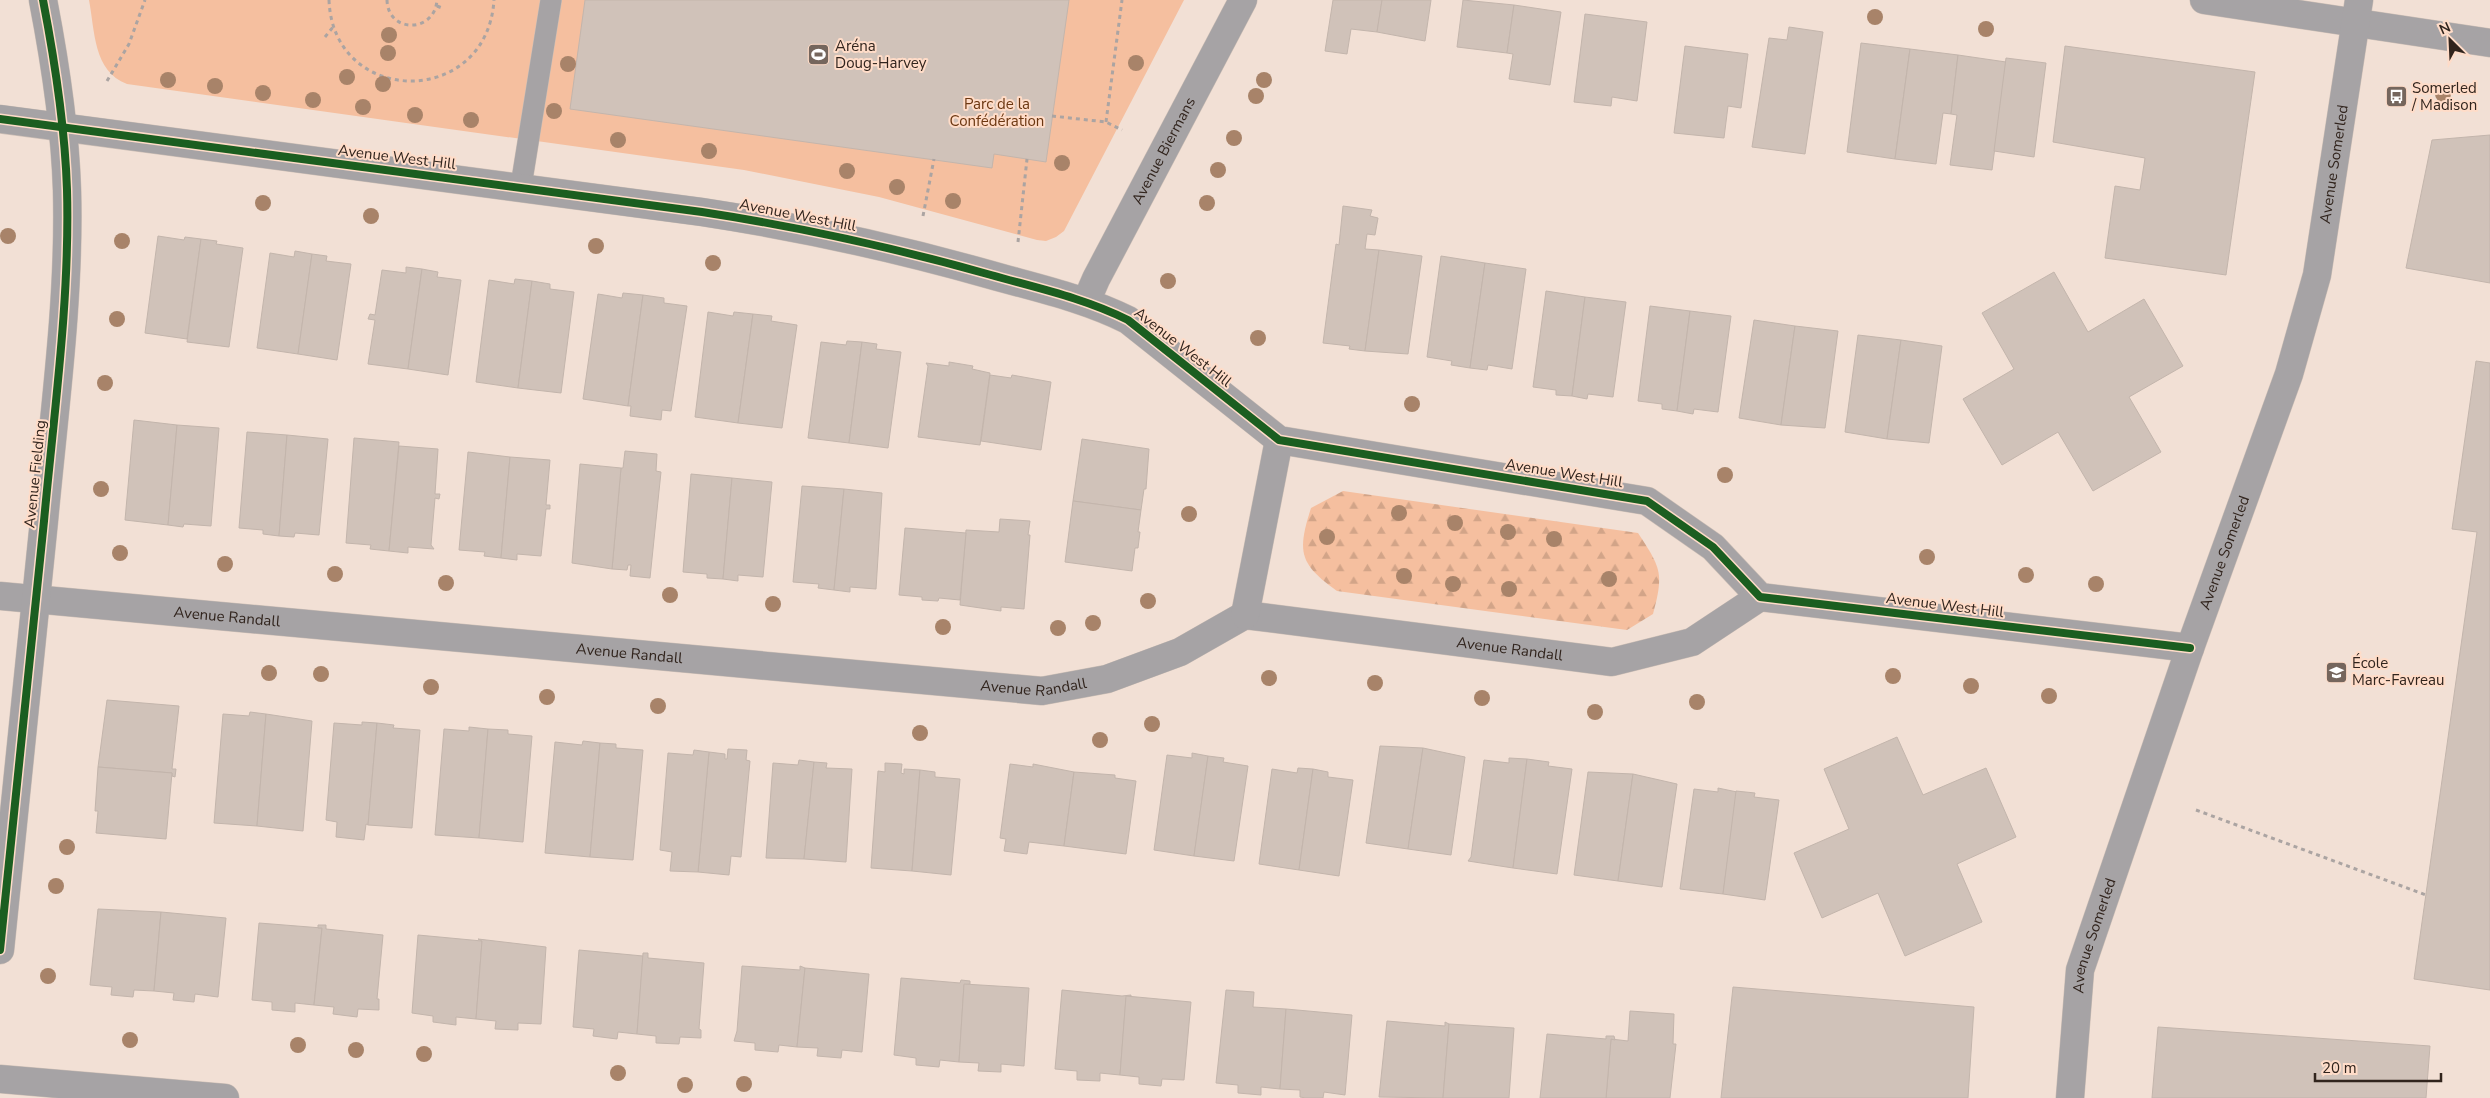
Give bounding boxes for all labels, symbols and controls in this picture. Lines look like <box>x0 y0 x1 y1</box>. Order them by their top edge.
north arrow <box>2425 15 2475 65</box>
text: N <box>2436 18 2454 39</box>
place label: Aréna Doug-Harvey <box>835 36 927 73</box>
sports icon: Aréna Doug-Harvey <box>807 43 831 67</box>
place label: Somerled / Madison <box>2411 78 2477 115</box>
bus stop icon: Somerled / Madison <box>2384 85 2408 109</box>
park label: Parc de la Confédération <box>950 94 1044 131</box>
street label: Avenue Biermans <box>1127 94 1200 208</box>
street label: Avenue Somerled <box>2315 103 2353 225</box>
street label: Avenue West Hill <box>337 140 458 174</box>
street label: Avenue West Hill <box>738 194 859 236</box>
street label: Avenue West Hill <box>1130 303 1236 392</box>
street label: Avenue Fielding <box>19 419 51 529</box>
street label: Avenue West Hill <box>1504 454 1625 492</box>
street label: Avenue Somerled <box>2195 493 2254 612</box>
street label: Avenue West Hill <box>1885 588 2006 622</box>
street label: Avenue Randall <box>173 602 282 632</box>
street label: Avenue Randall <box>1455 632 1565 666</box>
street label: Avenue Randall <box>575 639 684 668</box>
place label: École Marc-Favreau <box>2352 653 2444 690</box>
school or university icon: École Marc-Favreau <box>2324 660 2348 684</box>
street label: Avenue Randall <box>979 673 1089 701</box>
street label: Avenue Somerled <box>2068 875 2121 994</box>
scale bar <box>2315 1050 2441 1082</box>
text: 20 m <box>2322 1058 2357 1078</box>

